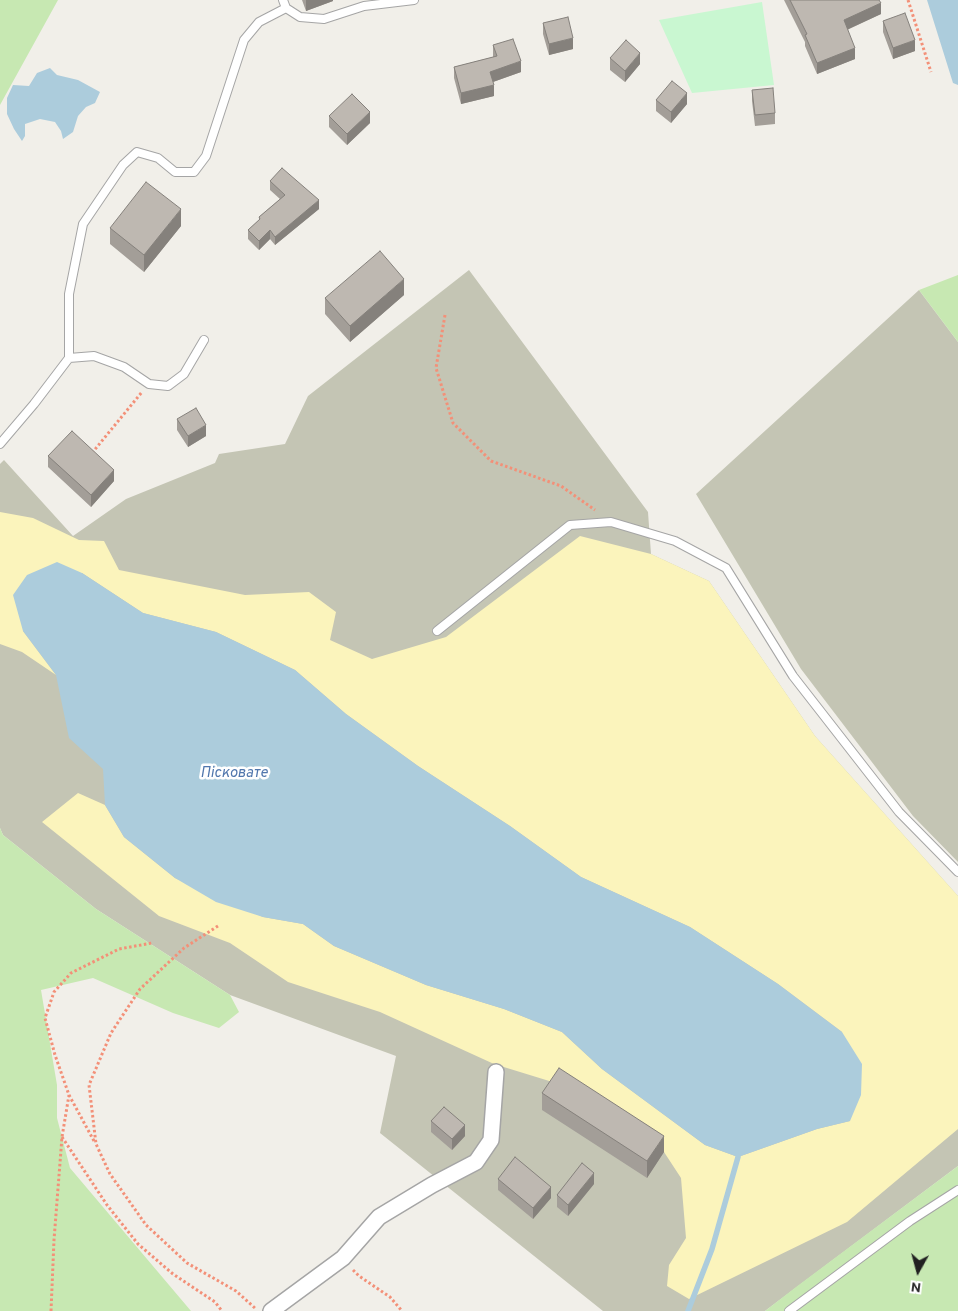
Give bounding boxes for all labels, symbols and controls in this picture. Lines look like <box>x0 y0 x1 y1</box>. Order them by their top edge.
water label: Пісковате <box>200 765 268 783</box>
north arrow <box>893 1246 943 1296</box>
text: N <box>910 1277 922 1295</box>

